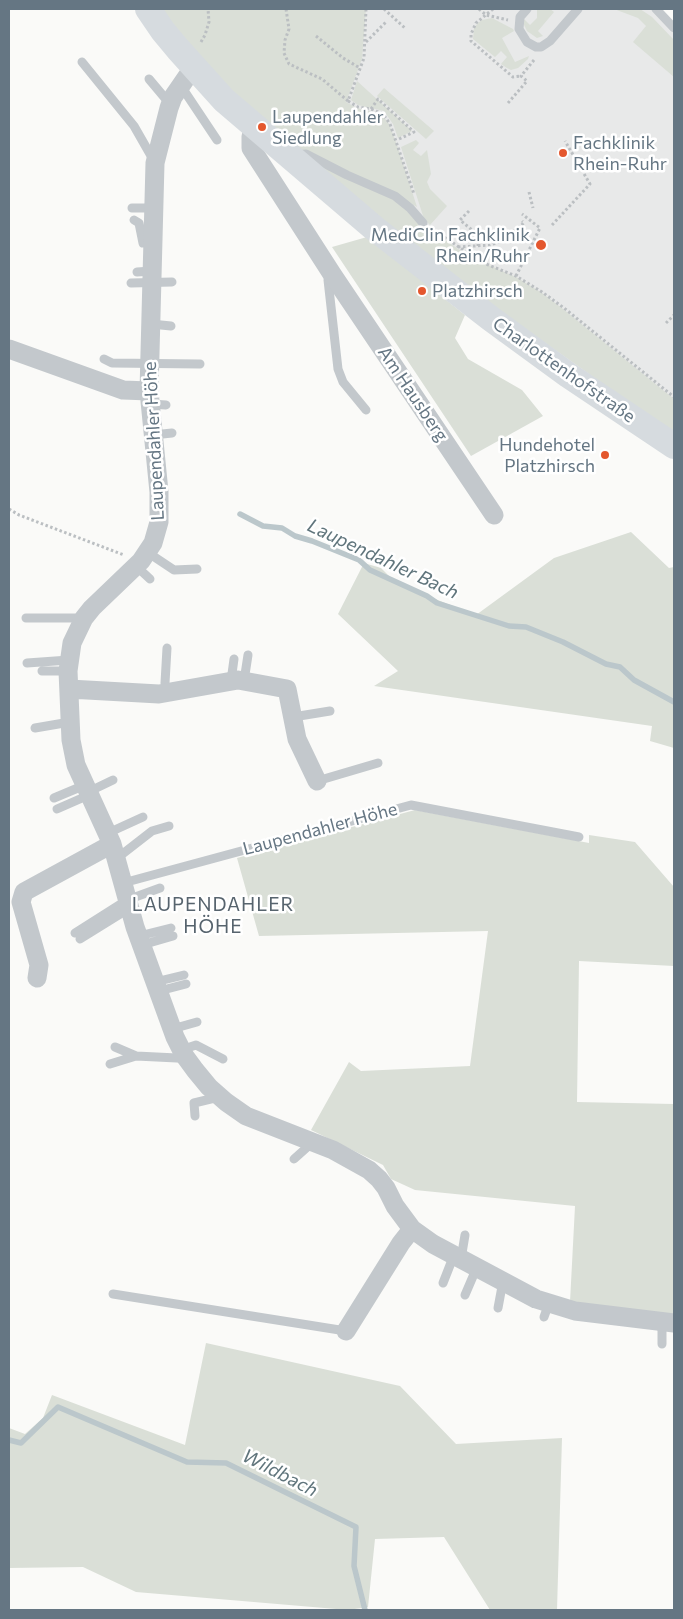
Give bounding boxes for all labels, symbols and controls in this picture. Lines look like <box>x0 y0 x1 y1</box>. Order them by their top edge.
place label: Laupendahler Siedlung <box>272 106 384 148</box>
marker: Laupendahler Siedlung <box>256 121 268 133</box>
place label: Fachklinik Rhein-Ruhr <box>573 132 667 174</box>
marker: Fachklinik Rhein-Ruhr <box>557 147 569 159</box>
place label: MediClin Fachklinik Rhein/Ruhr <box>371 224 530 266</box>
marker: MediClin Fachklinik Rhein/Ruhr <box>534 238 548 252</box>
place label: Platzhirsch <box>432 280 523 302</box>
marker: Platzhirsch <box>416 285 428 297</box>
street label: Charlottenhofstraße <box>489 313 639 427</box>
street label: Am Hausberg <box>373 342 453 446</box>
street label: Laupendahler Höhe <box>139 361 169 521</box>
place label: Hundehotel Platzhirsch <box>499 434 595 476</box>
marker: Hundehotel Platzhirsch <box>599 449 611 461</box>
water label: Laupendahler Bach <box>304 514 462 604</box>
street label: Laupendahler Höhe <box>240 798 400 860</box>
district label: LAUPENDAHLER HÖHE <box>130 894 296 938</box>
water label: Wildbach <box>239 1444 321 1502</box>

